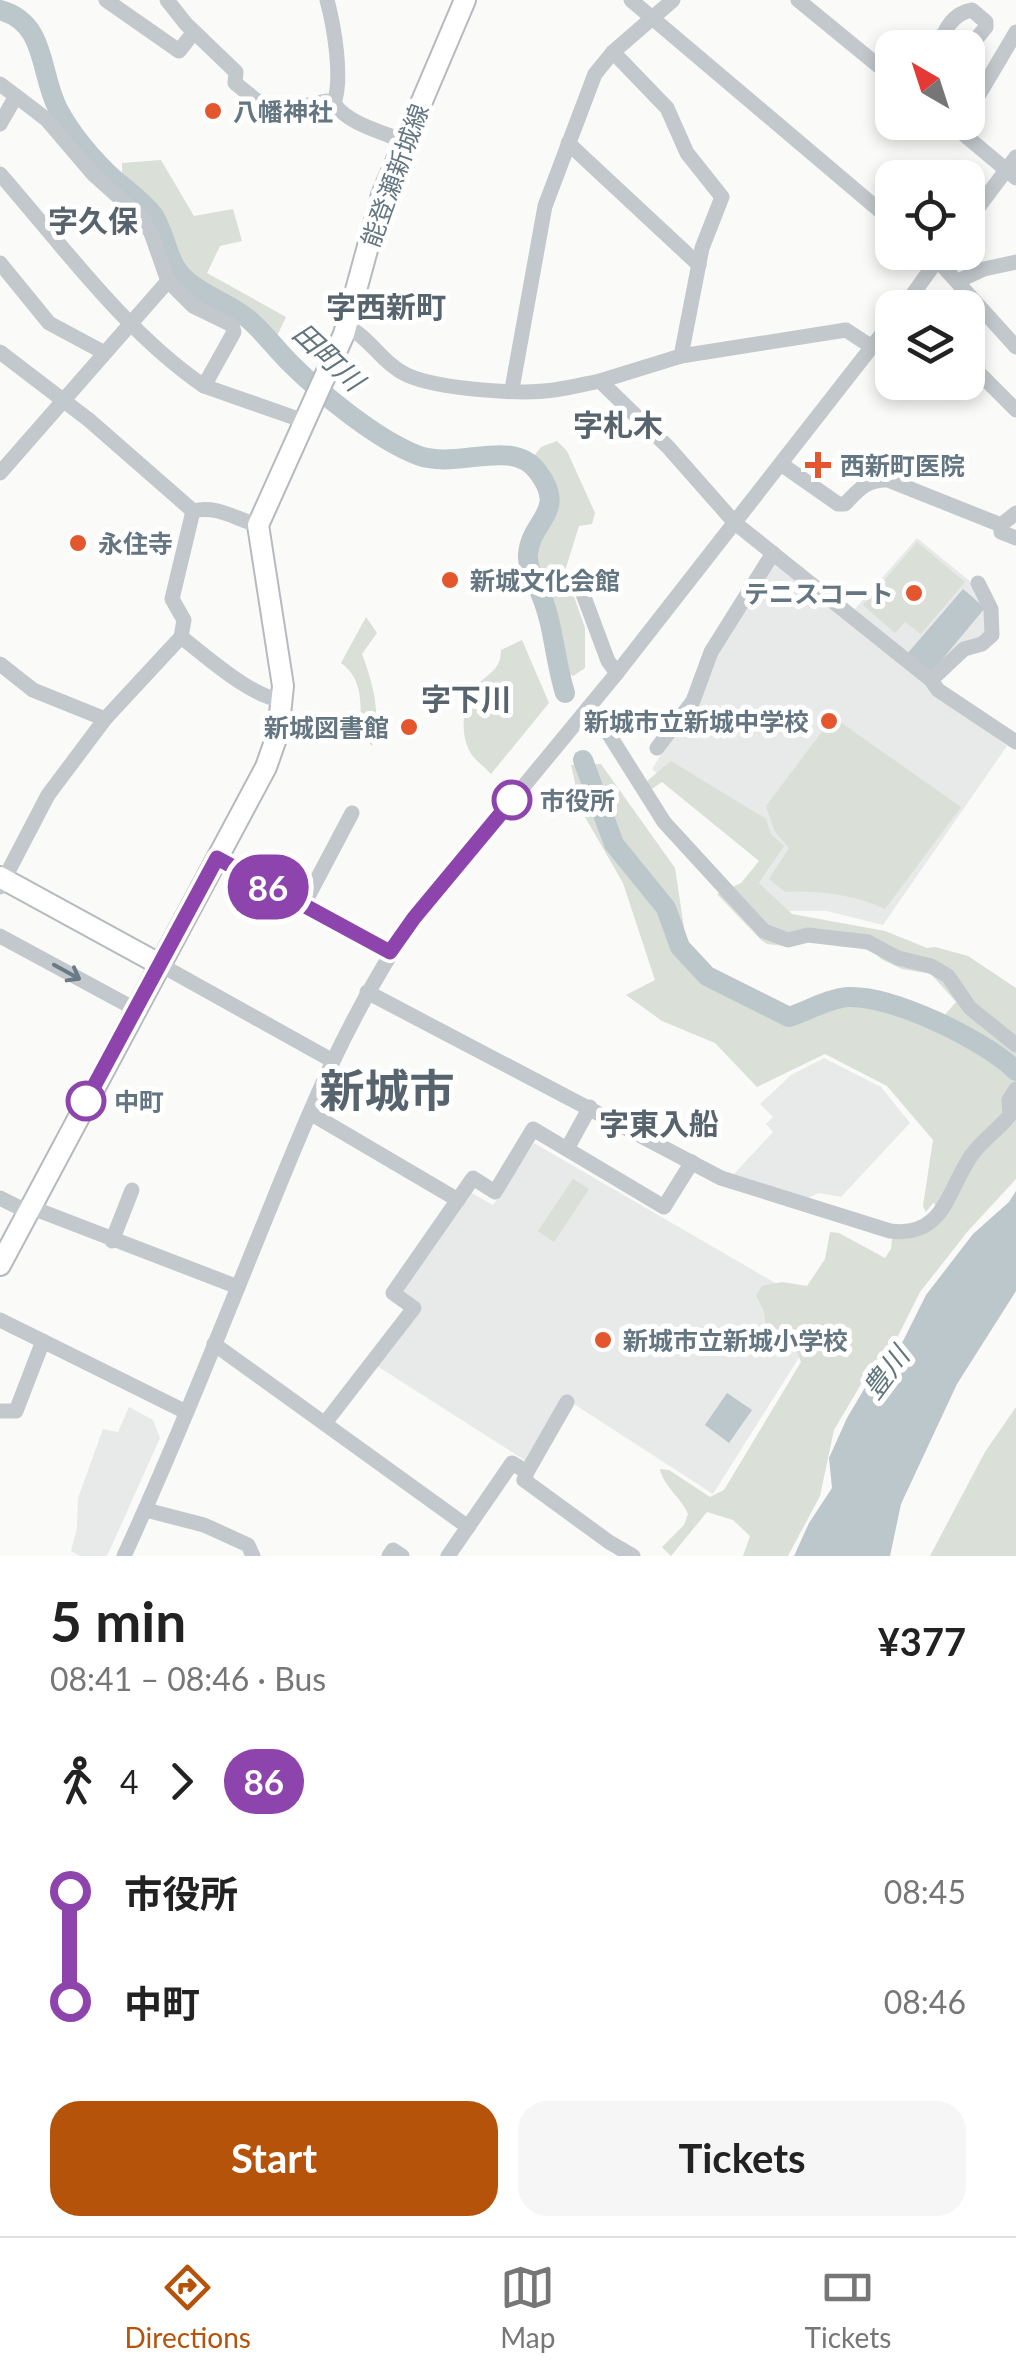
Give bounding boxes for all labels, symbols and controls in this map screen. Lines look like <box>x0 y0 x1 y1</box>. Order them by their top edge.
north arrow <box>875 30 985 140</box>
map controls <box>875 30 985 400</box>
place label: 八幡神社 <box>233 96 333 126</box>
street label: 能登瀬新城線 <box>354 99 434 251</box>
marker: 八幡神社 <box>202 100 224 122</box>
button: locate <box>875 160 985 270</box>
district label: 字久保 <box>48 202 138 238</box>
district label: 字西新町 <box>326 288 446 324</box>
button: layers <box>875 290 985 400</box>
water label: 田町川 <box>287 315 373 399</box>
district label: 字札木 <box>573 406 663 442</box>
place label: 西新町医院 <box>840 450 965 480</box>
marker: 西新町医院 <box>805 452 831 478</box>
place label: 永住寺 <box>98 528 173 558</box>
marker: 永住寺 <box>67 532 89 554</box>
place label: 新城文化会館 <box>470 565 620 595</box>
marker: 新城文化会館 <box>439 569 461 591</box>
place label: テニスコート <box>744 578 894 608</box>
marker: テニスコート <box>903 582 925 604</box>
district label: 字下川 <box>421 680 511 716</box>
place label: 新城市立新城中学校 <box>584 706 809 736</box>
marker: 新城市立新城中学校 <box>818 710 840 732</box>
place label: 新城図書館 <box>264 712 389 742</box>
marker: 新城図書館 <box>398 716 420 738</box>
marker: 市役所 <box>493 781 531 819</box>
place label: 市役所 <box>540 785 615 815</box>
line badge: 86 <box>223 854 313 920</box>
text: 86 <box>248 866 288 908</box>
one-way arrow <box>52 962 82 982</box>
district label: 新城市 <box>319 1063 455 1117</box>
marker: 中町 <box>67 1082 105 1120</box>
place label: 中町 <box>114 1086 164 1116</box>
district label: 字東入船 <box>599 1105 719 1141</box>
place label: 新城市立新城小学校 <box>623 1325 848 1355</box>
marker: 新城市立新城小学校 <box>592 1329 614 1351</box>
water label: 豊川 <box>855 1337 917 1405</box>
text: 5 min <box>50 1588 186 1654</box>
text: ¥377 <box>878 1618 966 1664</box>
text: 08:41 – 08:46 · Bus <box>50 1659 326 1698</box>
icon: walk <box>50 1754 105 1809</box>
icon: forward <box>154 1754 209 1809</box>
text: 86 <box>244 1760 284 1802</box>
text: 4 <box>120 1762 139 1801</box>
text: 市役所 <box>124 1870 238 1916</box>
text: 08:45 <box>884 1872 966 1911</box>
text: 中町 <box>124 1980 200 2026</box>
text: 08:46 <box>884 1982 966 2021</box>
button: Start <box>50 2101 498 2216</box>
button: Tickets <box>518 2101 966 2216</box>
tab: Directions <box>125 2260 251 2354</box>
tab: Map <box>500 2260 555 2354</box>
tab: Tickets <box>805 2260 891 2354</box>

